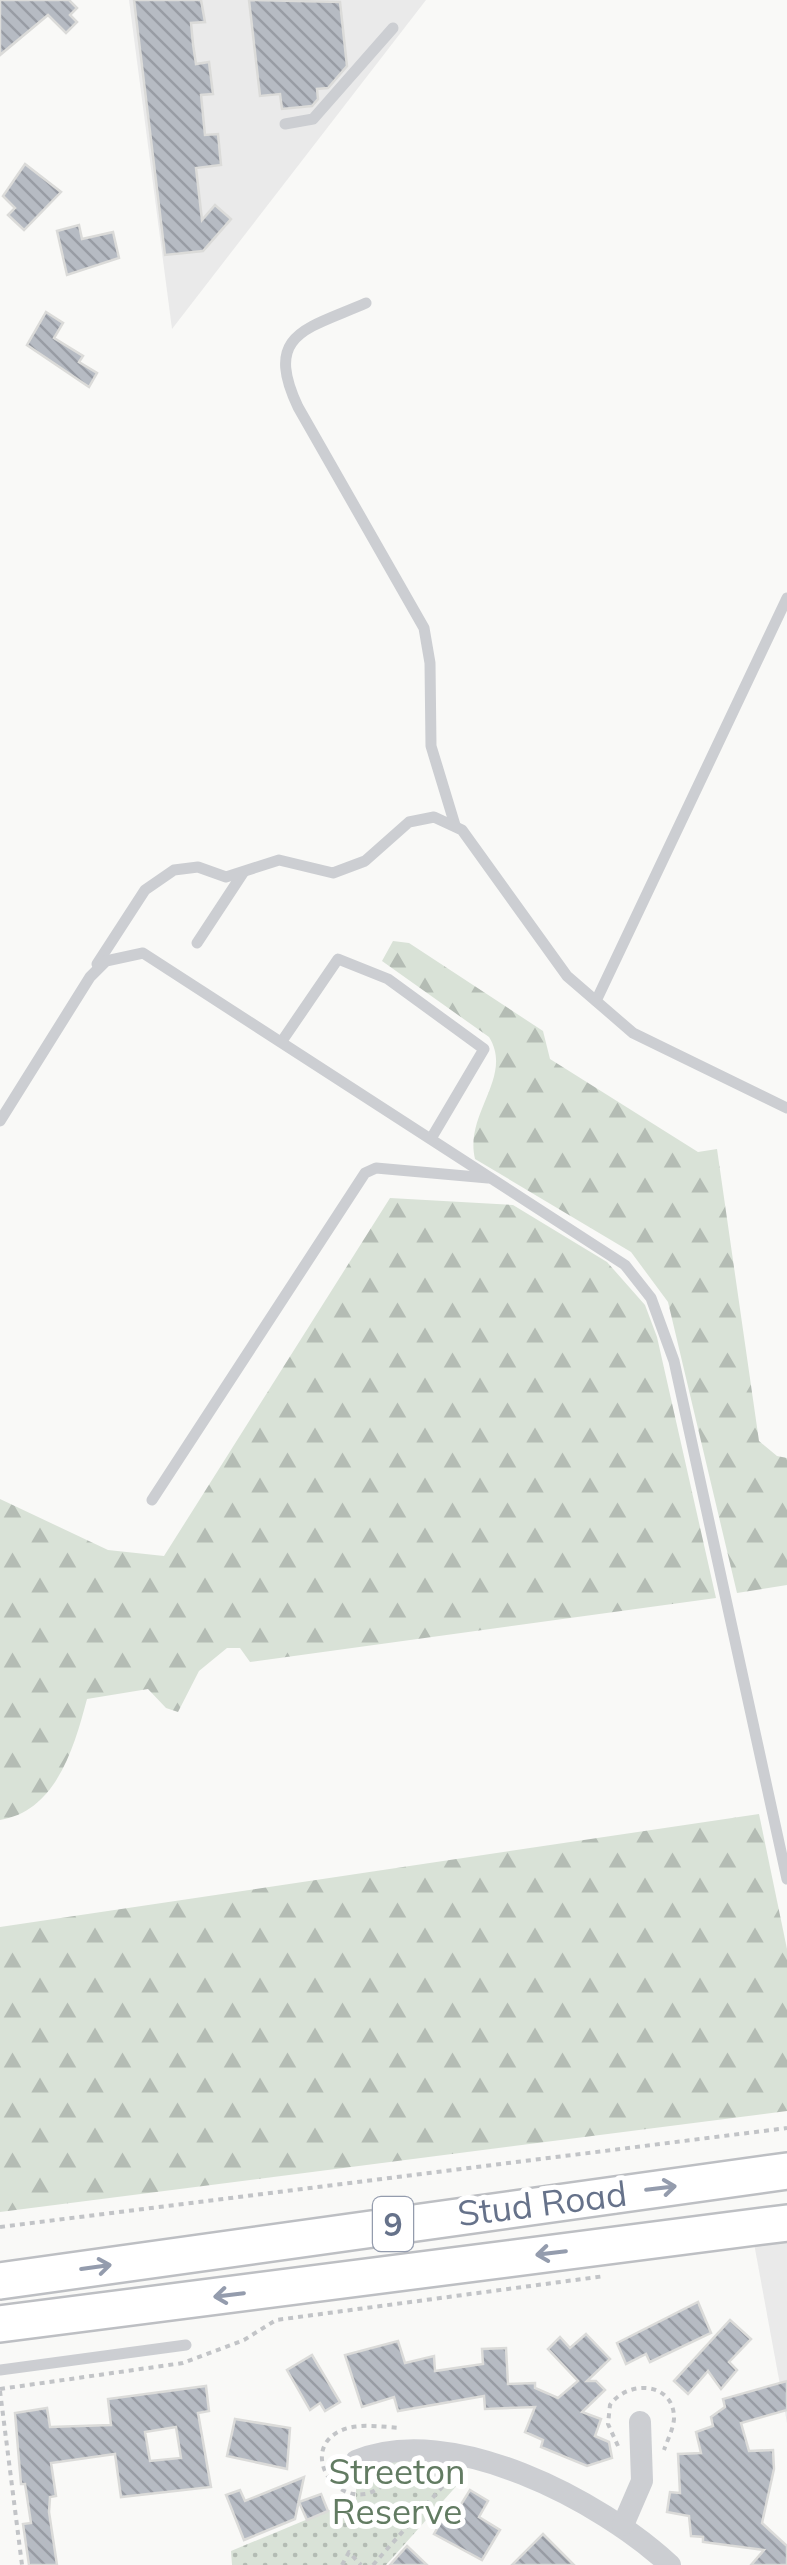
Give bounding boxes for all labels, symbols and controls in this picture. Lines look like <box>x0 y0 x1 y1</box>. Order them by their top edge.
street label: Stud Road <box>455 2171 629 2235</box>
one-way arrow <box>644 2178 677 2196</box>
road number: 9 <box>373 2197 413 2251</box>
one-way arrow <box>536 2244 568 2263</box>
one-way arrow <box>80 2258 112 2276</box>
one-way arrow <box>213 2286 246 2304</box>
park label: Streeton Reserve <box>328 2449 466 2533</box>

